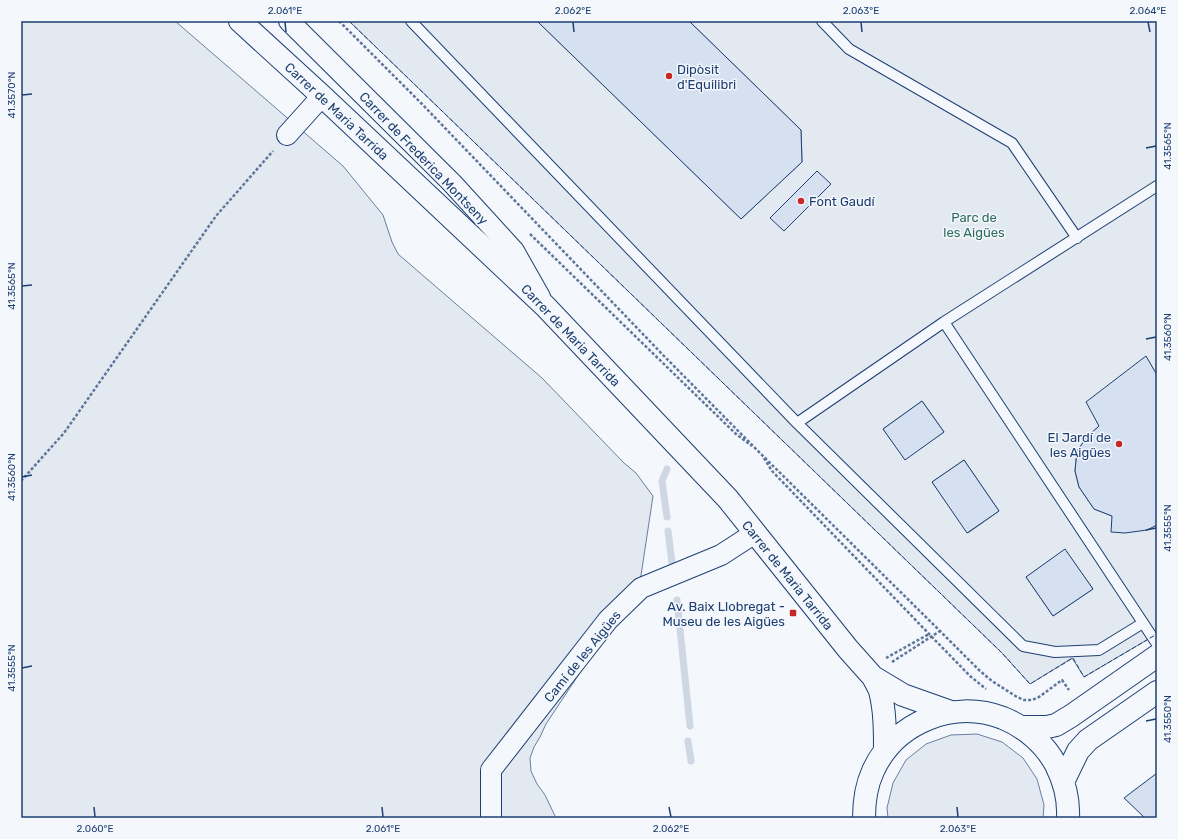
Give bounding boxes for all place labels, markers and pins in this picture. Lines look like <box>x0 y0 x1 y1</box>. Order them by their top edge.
place label: Dipòsit d'Equilibri <box>677 62 736 92</box>
marker: Dipòsit d'Equilibri <box>664 71 674 81</box>
place label: Font Gaudí <box>809 194 876 209</box>
marker: Font Gaudí <box>796 196 806 206</box>
place label: El Jardí de les Aigües <box>1048 430 1111 461</box>
marker: El Jardí de les Aigües <box>1114 439 1124 449</box>
place label: Av. Baix Llobregat - Museu de les Aigües <box>662 599 785 630</box>
marker: Av. Baix Llobregat - Museu de les Aigües <box>788 608 798 618</box>

